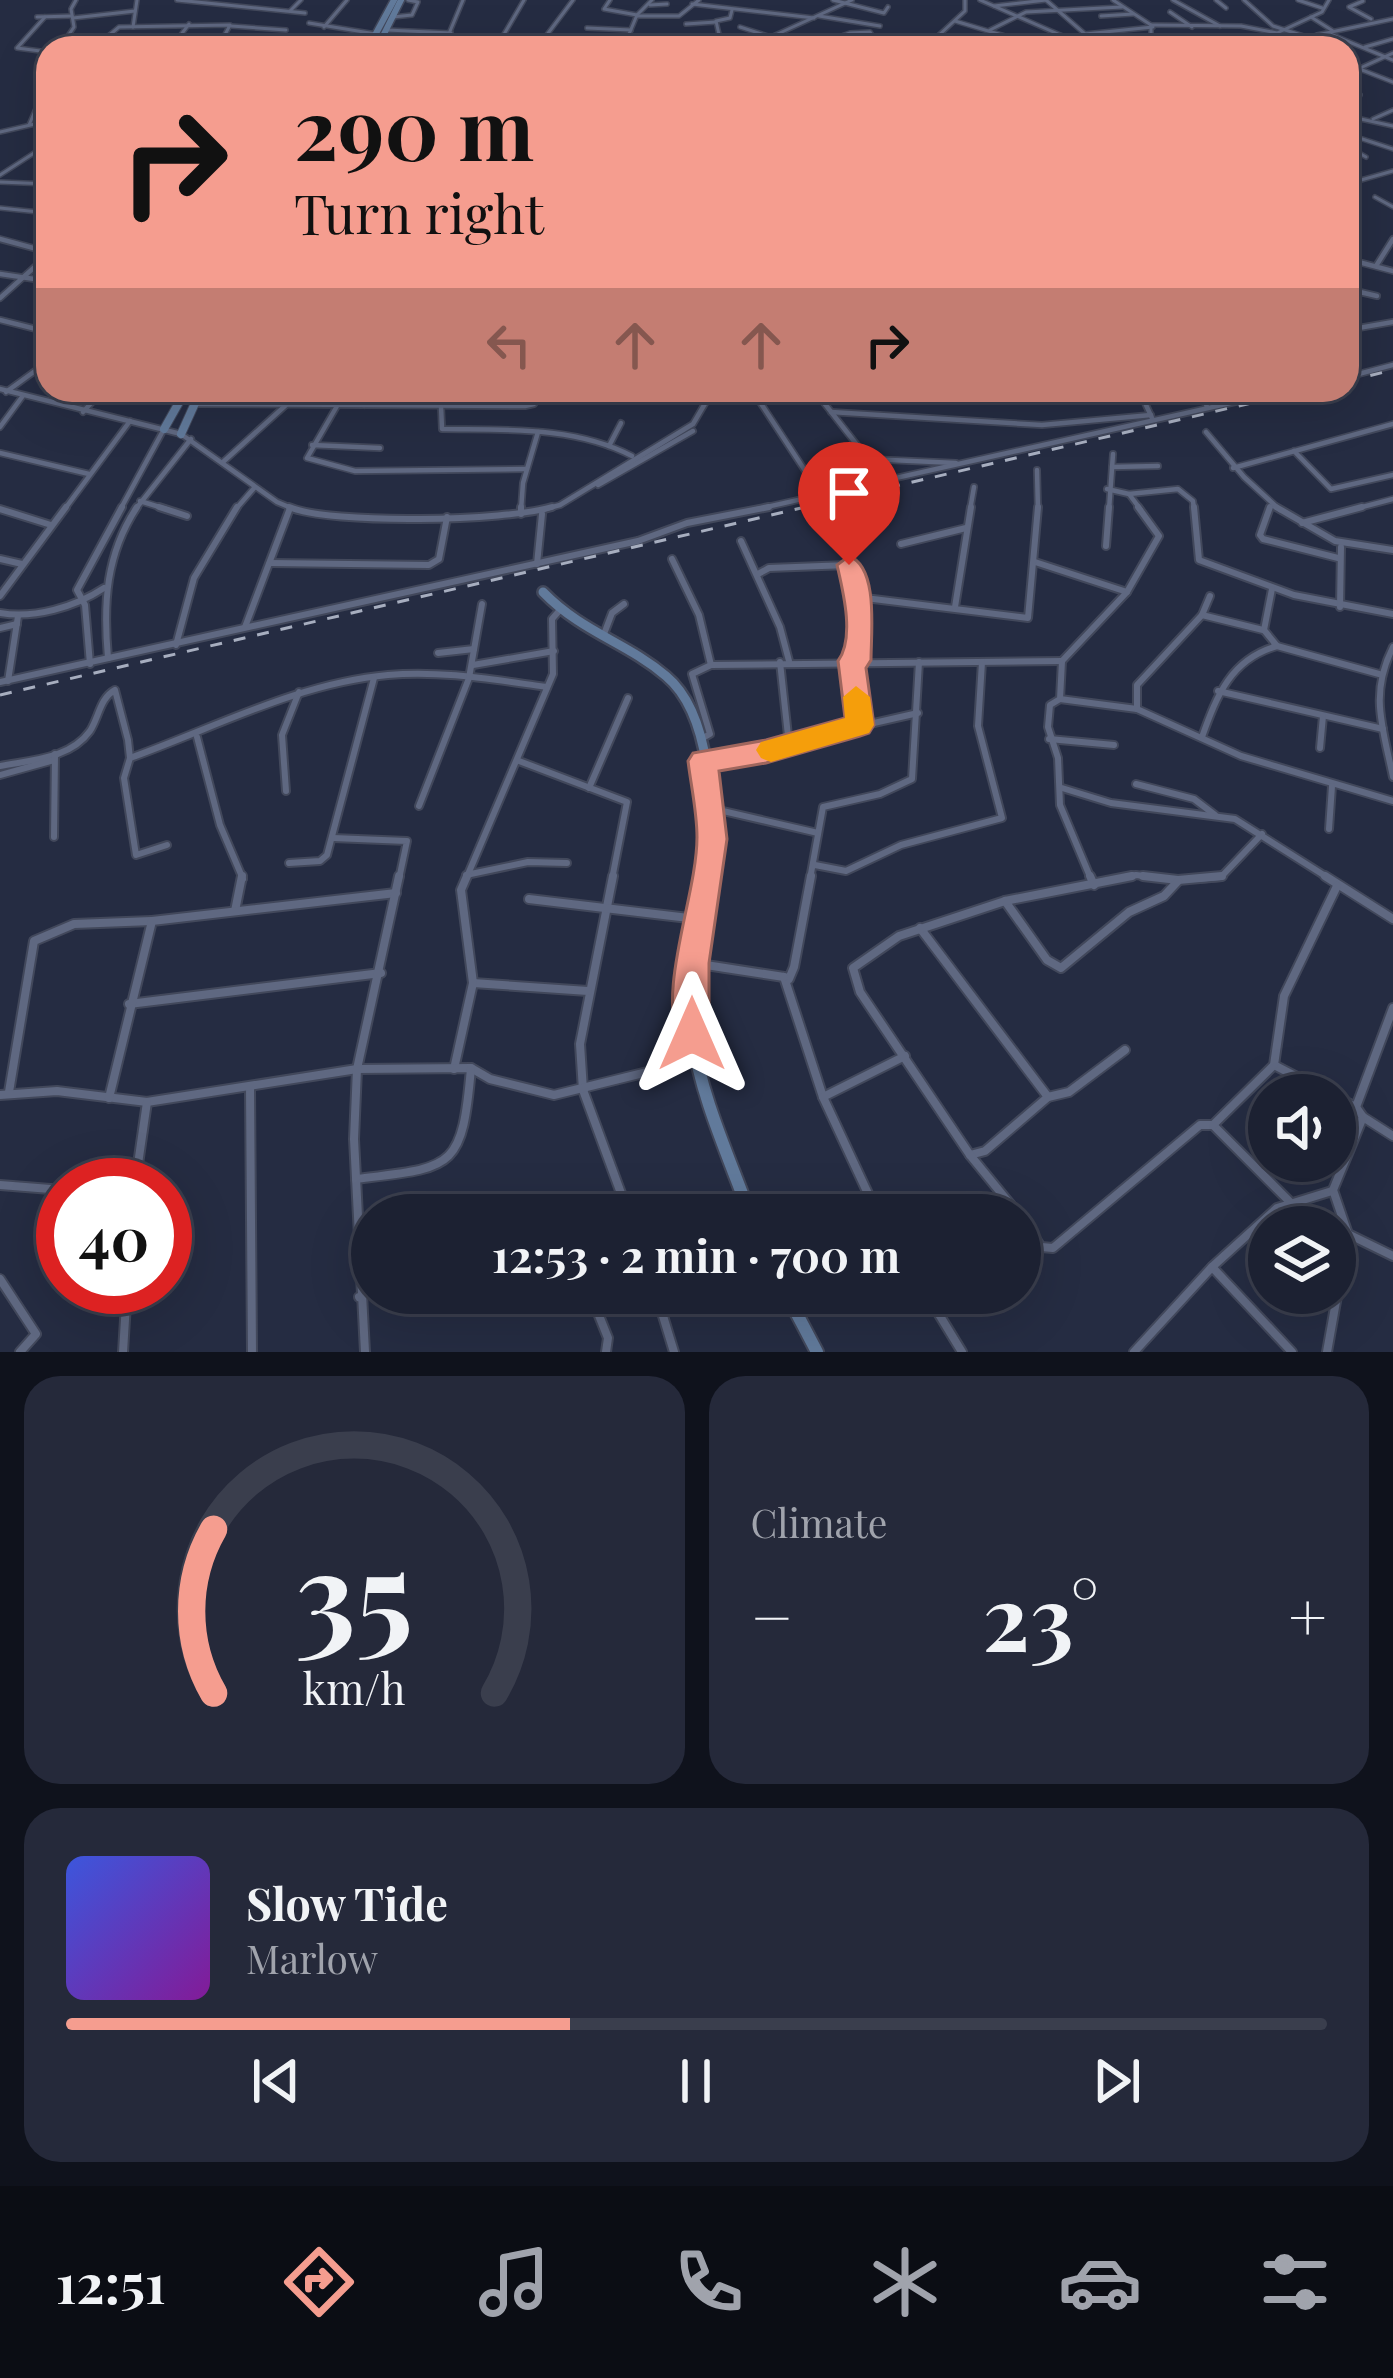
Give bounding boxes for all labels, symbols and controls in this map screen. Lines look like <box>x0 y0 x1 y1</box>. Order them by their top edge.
text: 290 m <box>294 70 534 182</box>
icon: right <box>96 84 252 240</box>
text: Turn right <box>294 177 544 249</box>
icon: left <box>476 312 542 378</box>
icon: ahead <box>602 312 668 378</box>
icon: ahead <box>728 312 794 378</box>
icon: right <box>854 312 920 378</box>
pin <box>798 442 900 565</box>
icon: arrive <box>816 460 882 526</box>
position arrow <box>629 971 755 1097</box>
map controls <box>1248 1074 1356 1314</box>
button: sound <box>1248 1074 1356 1182</box>
speed limit sign: 40 <box>36 1158 192 1314</box>
button: layers <box>1248 1206 1356 1314</box>
text: 12:53 · 2 min · 700 m <box>492 1224 900 1284</box>
text: Climate <box>751 1496 888 1548</box>
text: 35 <box>295 1507 413 1673</box>
text: 23° <box>983 1555 1099 1675</box>
text: − <box>751 1571 793 1659</box>
text: + <box>1288 1571 1327 1659</box>
text: km/h <box>303 1659 406 1716</box>
text: Slow Tide <box>246 1872 448 1932</box>
text: Marlow <box>246 1932 378 1984</box>
icon: previous <box>243 2048 309 2114</box>
icon: pause <box>663 2048 729 2114</box>
icon: next <box>1084 2048 1150 2114</box>
icon: directions <box>277 2240 361 2324</box>
icon: music <box>472 2240 556 2324</box>
icon: phone <box>667 2240 751 2324</box>
icon: climate <box>863 2240 947 2324</box>
icon: car <box>1058 2240 1142 2324</box>
icon: filters <box>1253 2240 1337 2324</box>
text: 12:51 <box>56 2246 166 2318</box>

